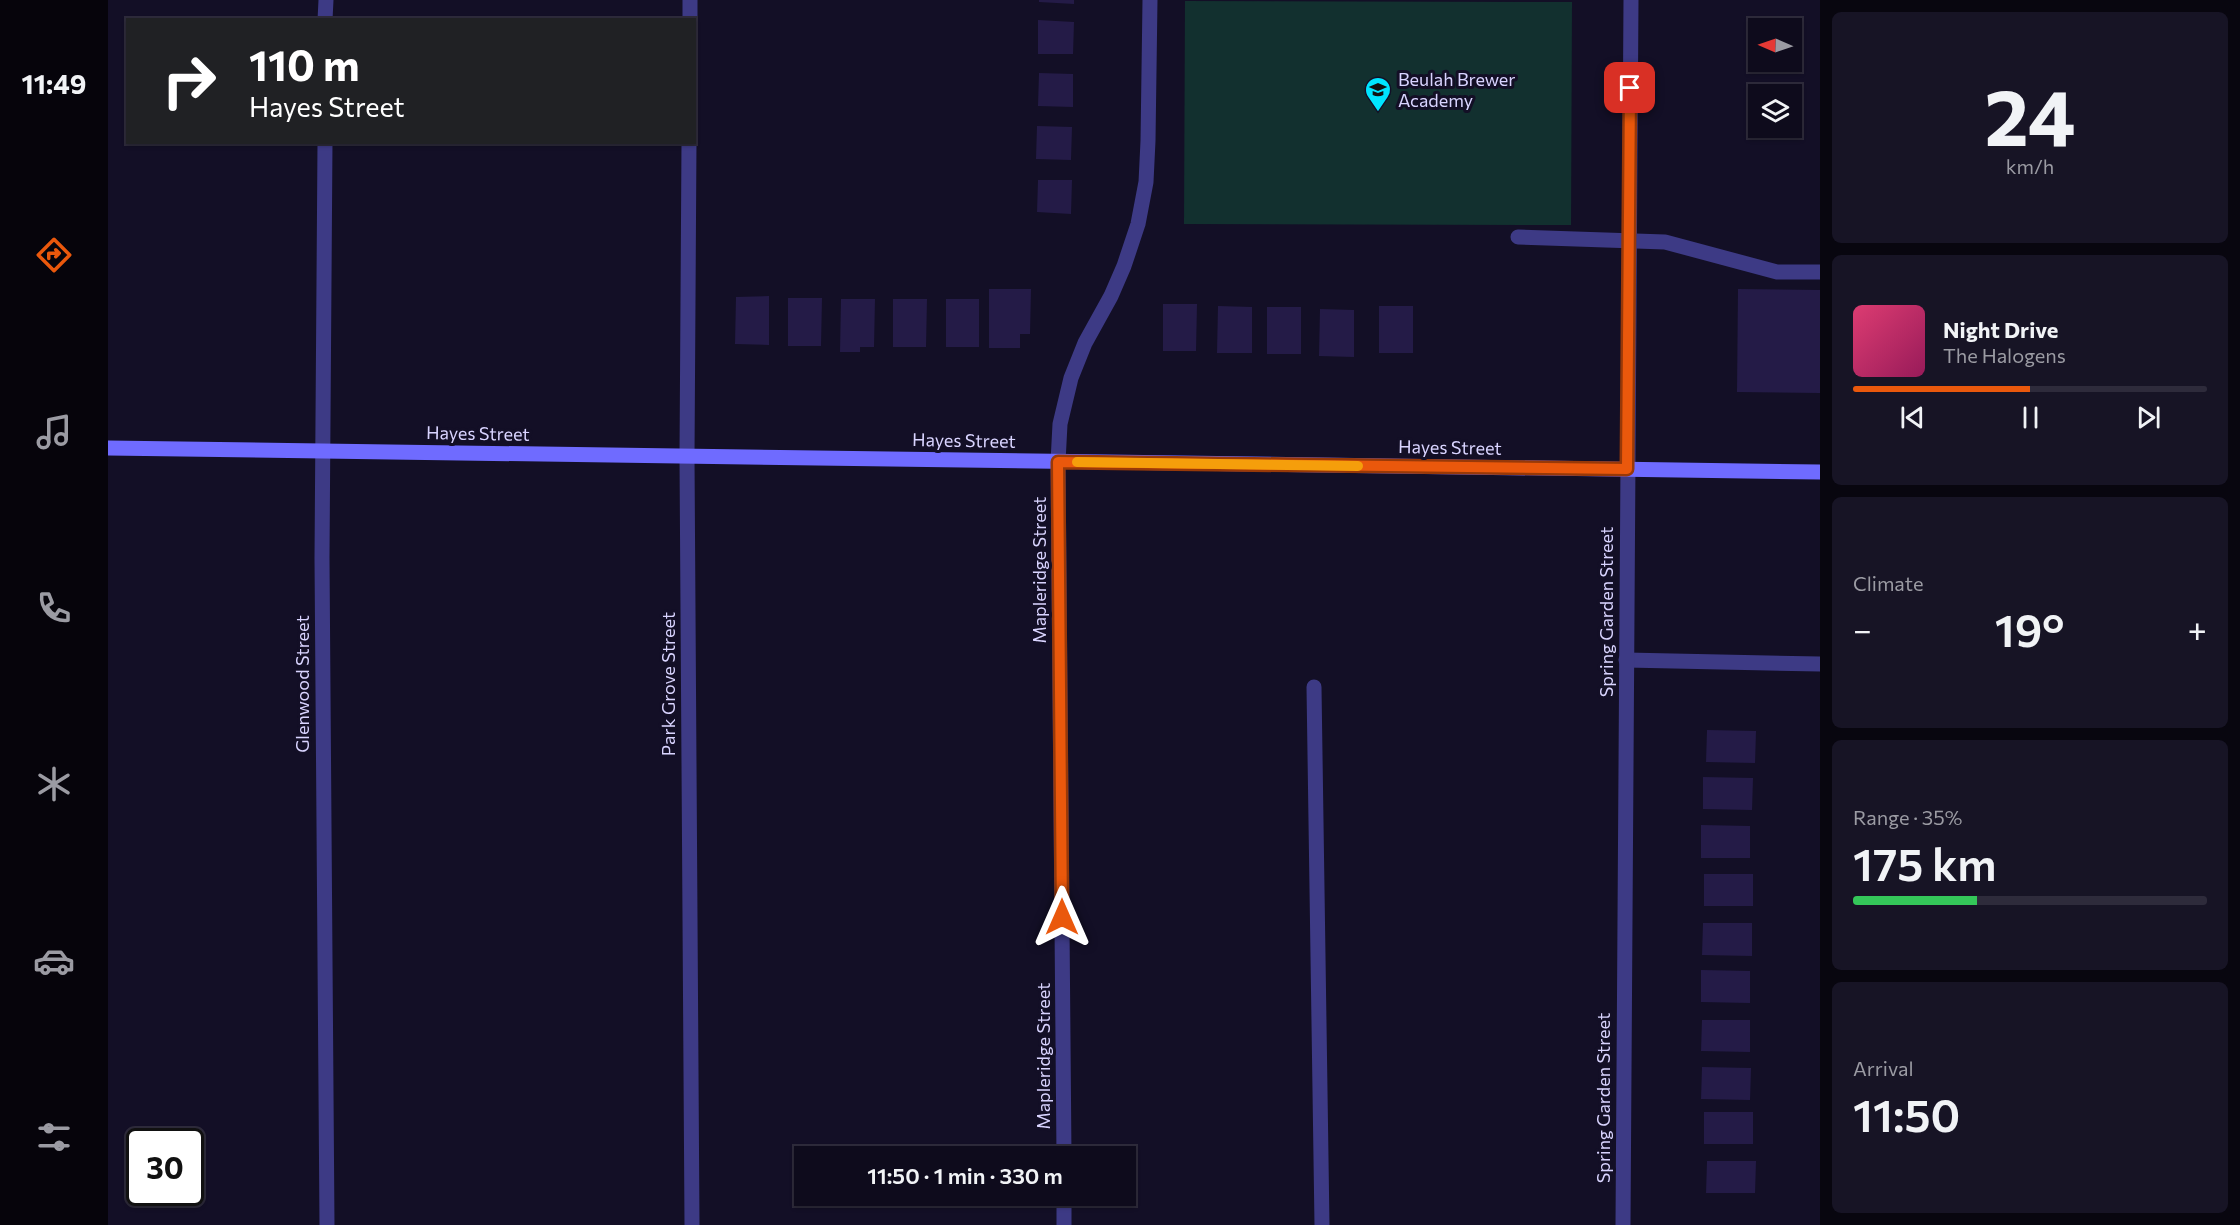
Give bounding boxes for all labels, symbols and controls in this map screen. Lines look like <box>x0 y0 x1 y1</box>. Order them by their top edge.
north arrow <box>1748 18 1802 72</box>
map controls <box>1748 18 1802 138</box>
text: 110 m <box>249 38 360 90</box>
icon: right <box>150 42 228 120</box>
pin <box>1604 62 1655 113</box>
text: 11:49 <box>22 67 86 100</box>
text: 24 <box>1984 67 2076 162</box>
place label: Beulah Brewer Academy <box>1398 68 1515 111</box>
icon: arrive <box>1613 71 1646 104</box>
school or university icon: Beulah Brewer Academy <box>1363 75 1393 113</box>
button: layers <box>1748 84 1802 138</box>
text: Hayes Street <box>249 90 405 123</box>
text: km/h <box>2006 154 2054 178</box>
icon: directions <box>33 234 75 276</box>
text: Night Drive <box>1943 316 2058 343</box>
text: The Halogens <box>1943 343 2066 367</box>
icon: previous <box>1896 401 1929 434</box>
icon: pause <box>2014 401 2047 434</box>
icon: next <box>2132 401 2165 434</box>
icon: music <box>33 411 75 453</box>
street label: Hayes Street <box>426 421 530 445</box>
street label: Hayes Street <box>912 428 1016 452</box>
street label: Hayes Street <box>1398 435 1502 459</box>
street label: Mapleridge Street <box>1028 497 1050 643</box>
street label: Spring Garden Street <box>1595 527 1617 697</box>
text: Climate <box>1853 571 1923 595</box>
icon: phone <box>33 587 75 629</box>
text: 19° <box>1995 601 2064 656</box>
text: − <box>1853 608 1872 649</box>
text: + <box>2188 608 2207 649</box>
street label: Park Grove Street <box>657 612 679 756</box>
street label: Glenwood Street <box>291 615 313 753</box>
icon: climate <box>33 763 75 805</box>
text: Range · 35% <box>1853 805 1962 829</box>
text: 175 km <box>1853 835 1997 890</box>
position arrow <box>1030 885 1094 949</box>
icon: car <box>33 940 75 982</box>
street label: Mapleridge Street <box>1032 983 1054 1129</box>
street label: Spring Garden Street <box>1592 1013 1614 1183</box>
text: Arrival <box>1853 1056 1914 1080</box>
text: 11:50 <box>1853 1086 1960 1141</box>
icon: filters <box>33 1116 75 1158</box>
speed limit sign: 30 <box>126 1128 204 1206</box>
text: 11:50 · 1 min · 330 m <box>867 1162 1063 1189</box>

